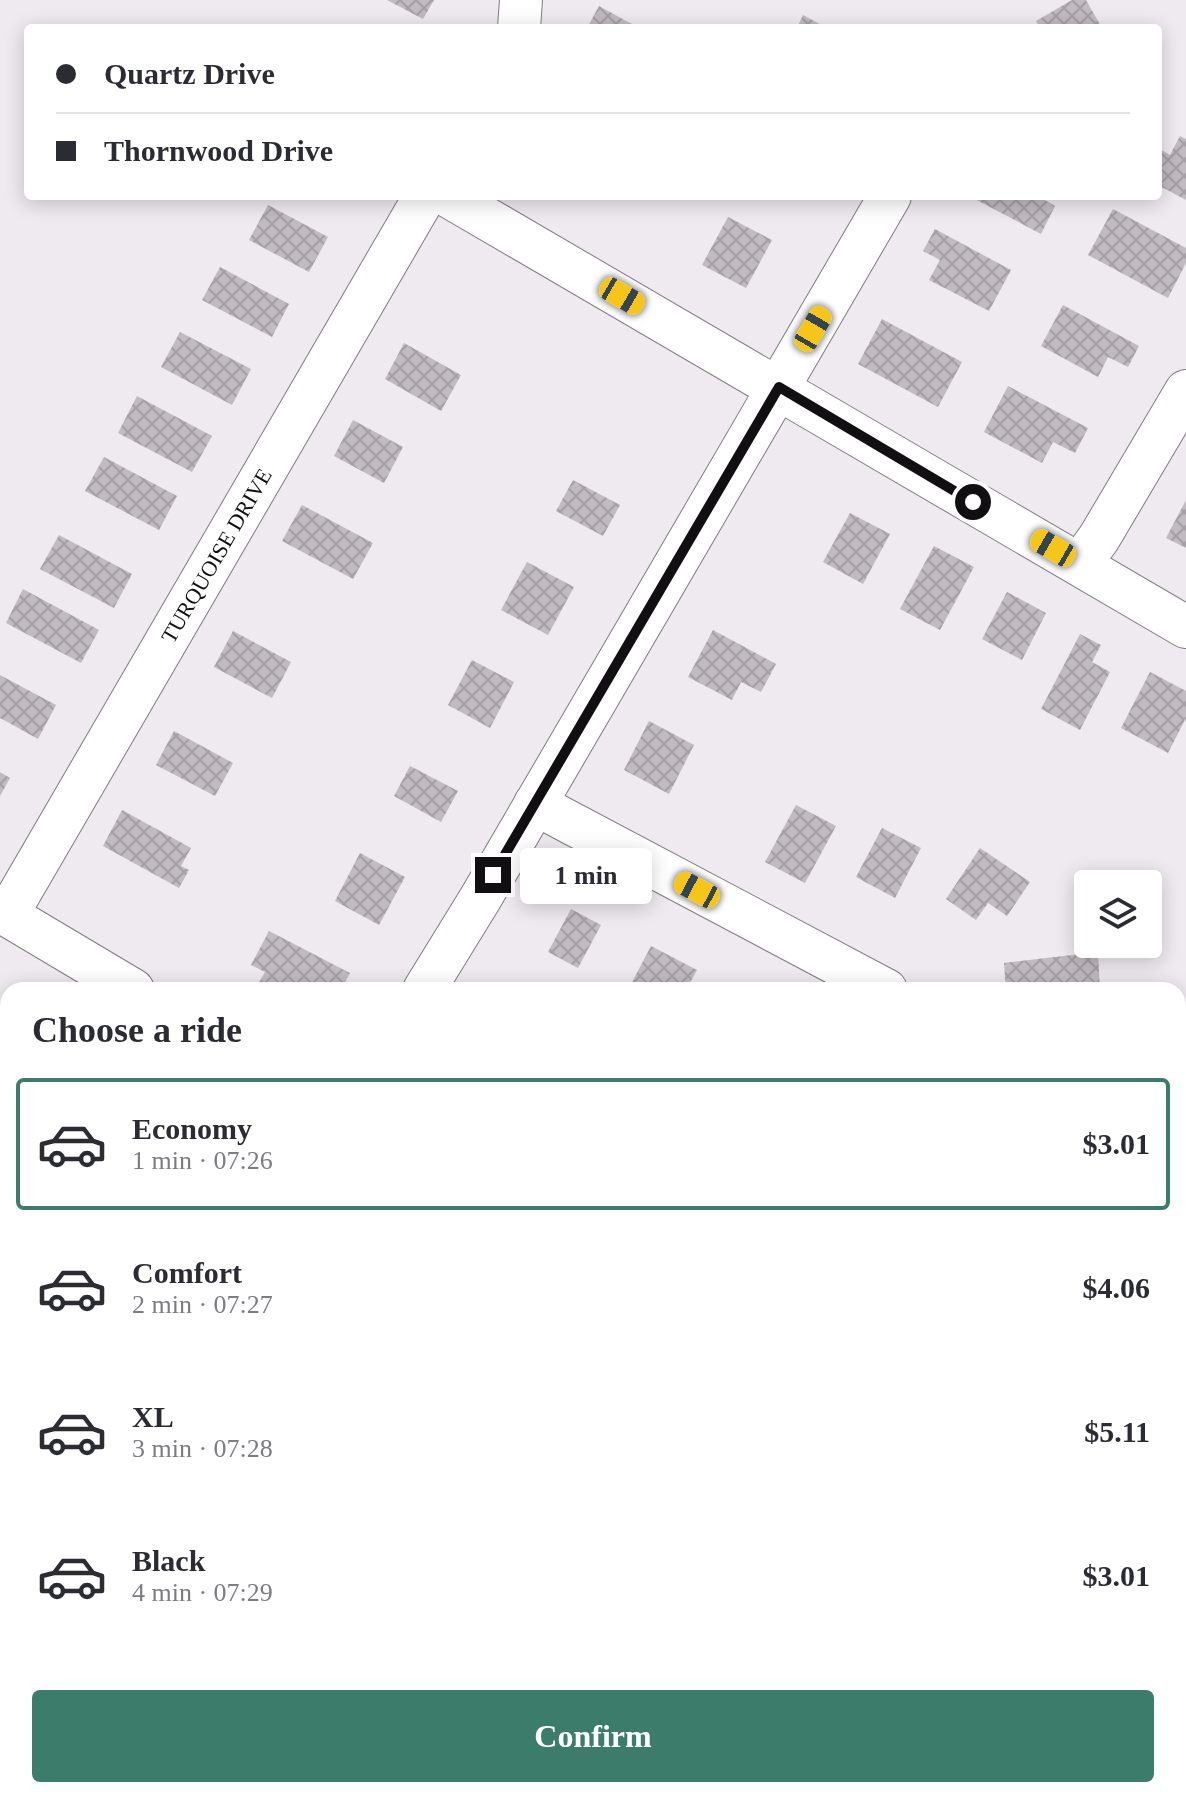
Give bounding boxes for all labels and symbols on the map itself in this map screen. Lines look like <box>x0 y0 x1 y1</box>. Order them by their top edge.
car <box>595 274 649 318</box>
car <box>791 302 835 356</box>
street label: TURQUOISE DRIVE <box>156 464 277 647</box>
route start <box>955 484 991 520</box>
car <box>1026 526 1080 570</box>
callout: 1 min <box>521 847 653 903</box>
route end <box>475 857 511 893</box>
car <box>670 868 724 912</box>

